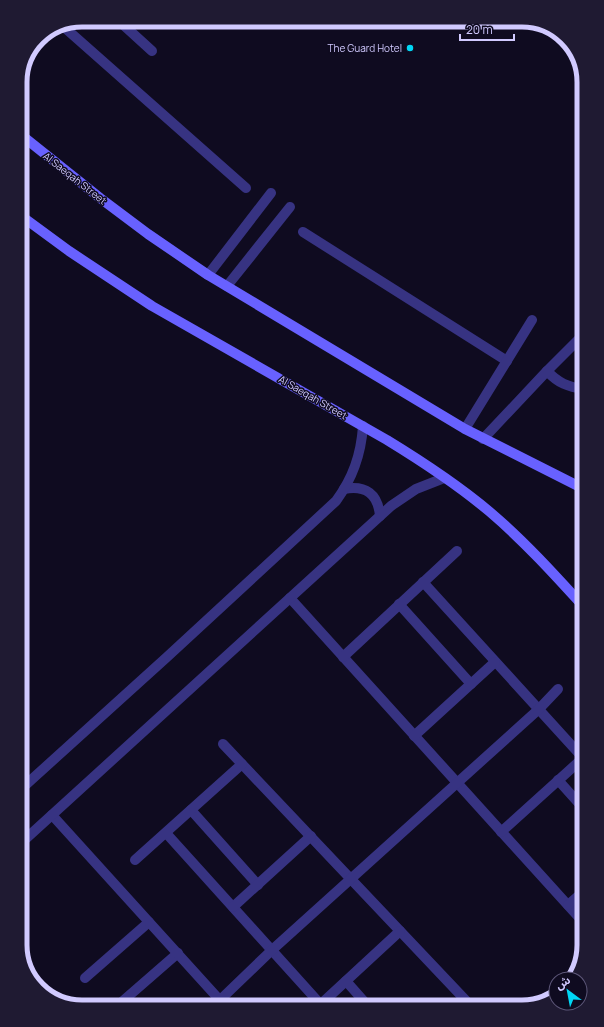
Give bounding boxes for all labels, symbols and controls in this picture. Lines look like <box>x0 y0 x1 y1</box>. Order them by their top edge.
scale bar <box>460 16 514 42</box>
text: 20 m <box>466 21 493 38</box>
place label: The Guard Hotel <box>328 41 402 55</box>
marker: The Guard Hotel <box>405 43 415 53</box>
street label: Al Saeqah Street <box>40 149 110 207</box>
street label: Al Saeqah Street <box>276 372 350 422</box>
north arrow <box>548 971 588 1011</box>
text: ش <box>552 972 573 992</box>

